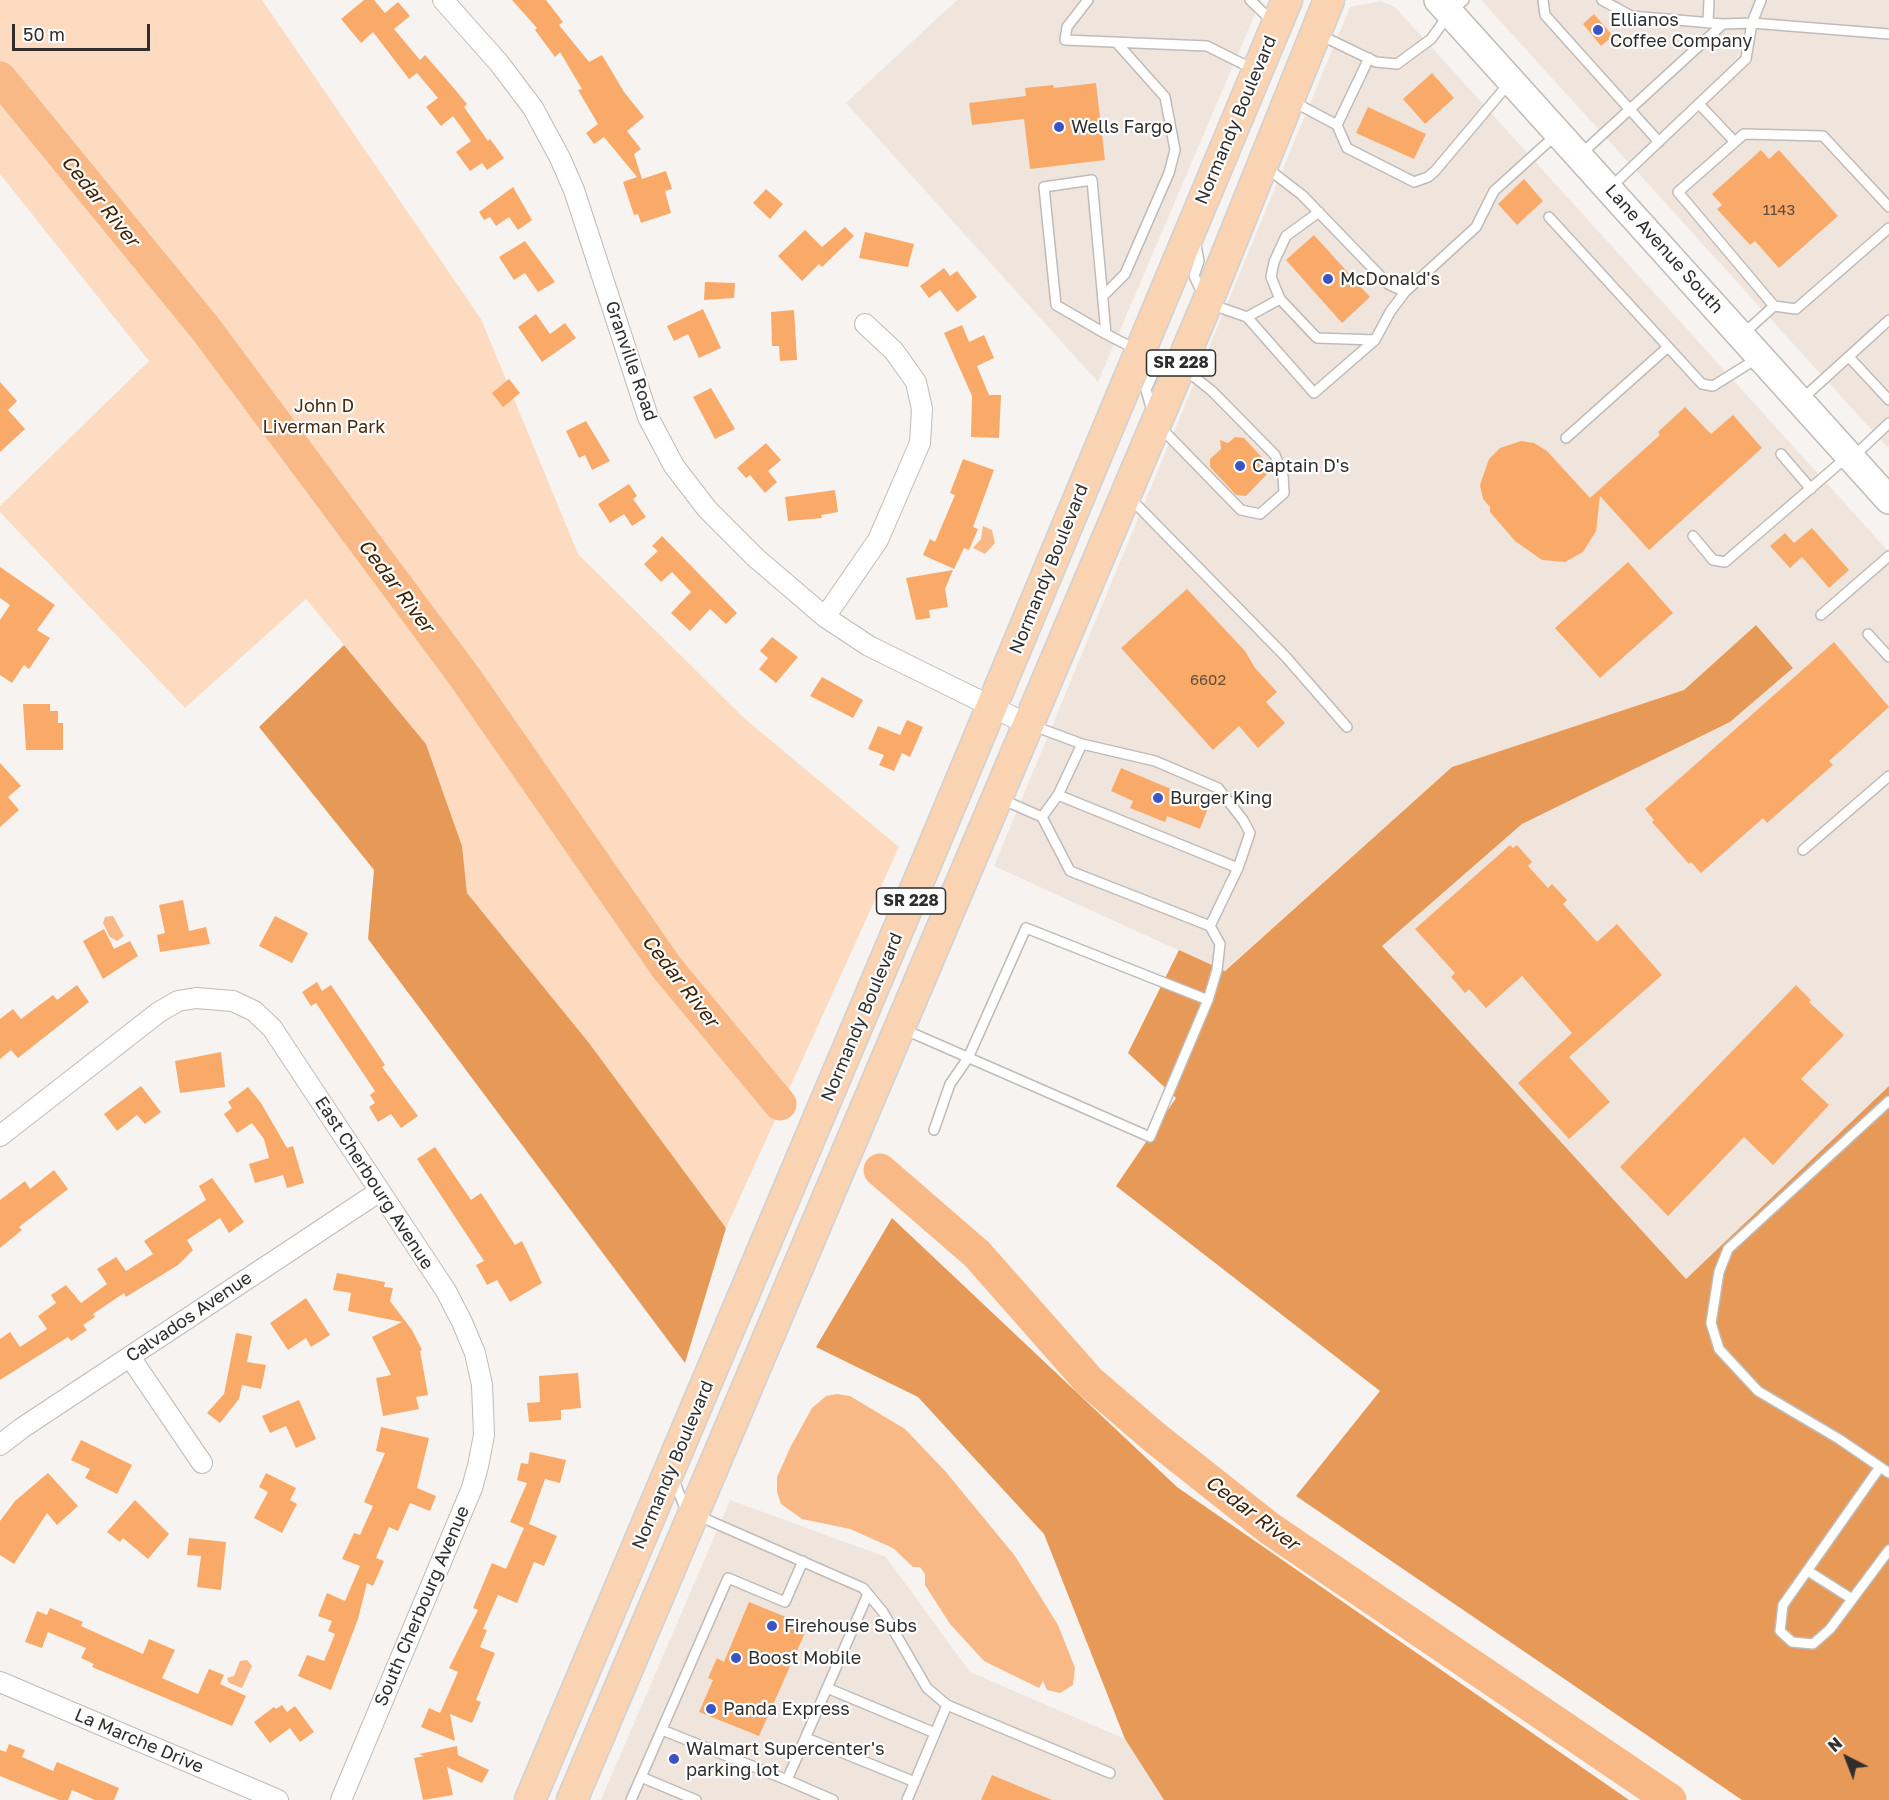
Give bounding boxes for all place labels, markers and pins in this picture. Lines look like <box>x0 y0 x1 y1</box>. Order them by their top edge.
place label: Ellianos Coffee Company <box>1610 9 1752 52</box>
marker: Ellianos Coffee Company <box>1591 23 1605 37</box>
place label: Wells Fargo <box>1071 116 1173 138</box>
marker: Wells Fargo <box>1052 120 1066 134</box>
place label: McDonald's <box>1340 268 1440 290</box>
marker: McDonald's <box>1321 272 1335 286</box>
place label: Captain D's <box>1252 455 1349 477</box>
marker: Captain D's <box>1233 459 1247 473</box>
place label: Burger King <box>1170 787 1272 809</box>
marker: Burger King <box>1151 791 1165 805</box>
place label: Firehouse Subs <box>784 1615 917 1637</box>
marker: Firehouse Subs <box>765 1619 779 1633</box>
place label: Boost Mobile <box>748 1647 861 1669</box>
marker: Boost Mobile <box>729 1651 743 1665</box>
place label: Panda Express <box>723 1698 850 1720</box>
marker: Panda Express <box>704 1702 718 1716</box>
place label: Walmart Supercenter's parking lot <box>686 1738 884 1780</box>
marker: Walmart Supercenter's parking lot <box>667 1752 681 1766</box>

